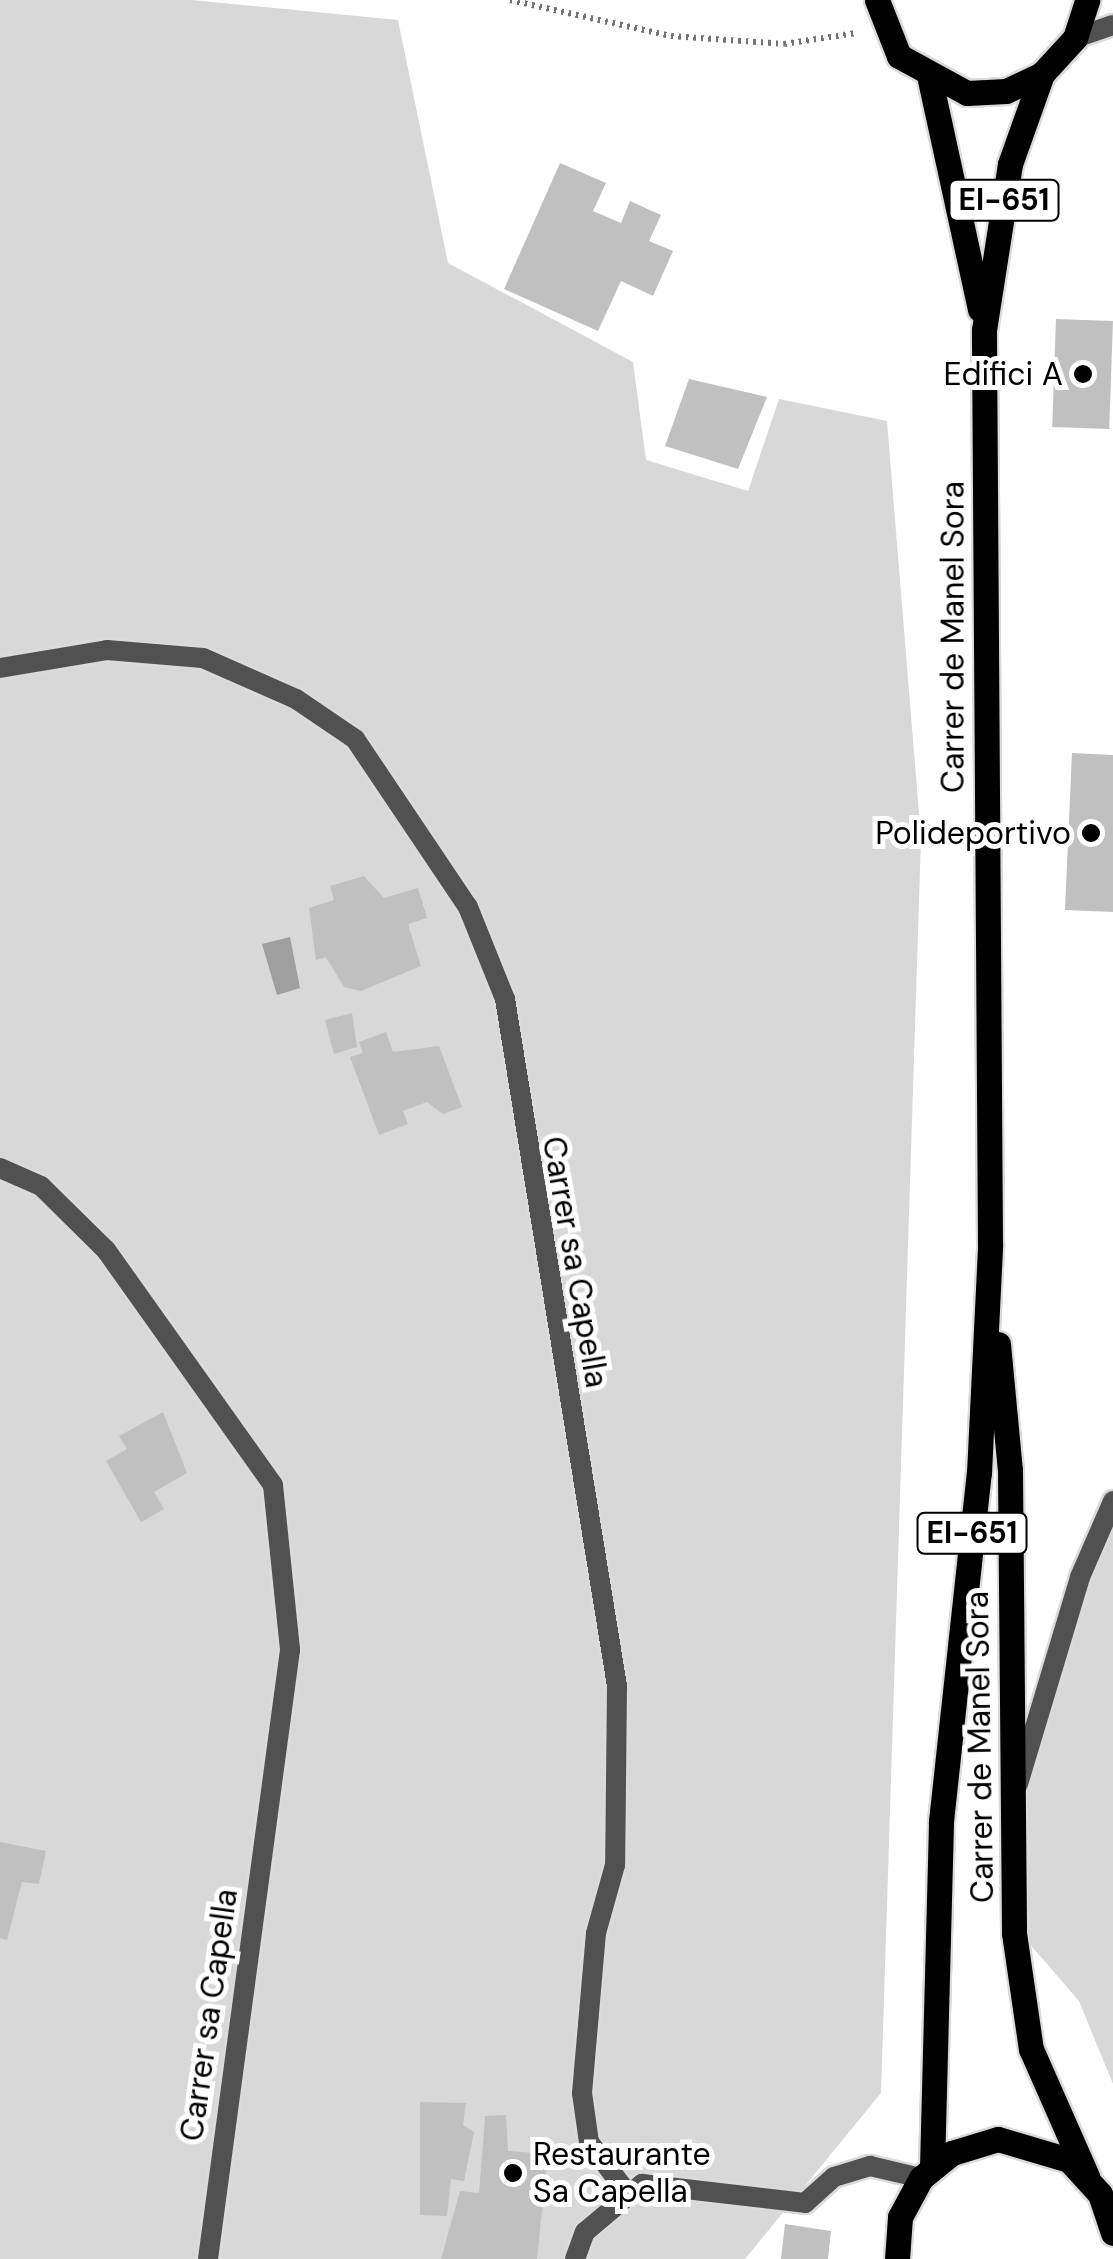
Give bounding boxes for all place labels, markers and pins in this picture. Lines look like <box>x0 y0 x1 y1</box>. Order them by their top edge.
place label: Edifici A <box>943 355 1063 393</box>
marker: Edifici A <box>1072 363 1094 385</box>
place label: Polideportivo <box>875 814 1071 852</box>
marker: Polideportivo <box>1080 822 1102 844</box>
place label: Restaurante Sa Capella <box>533 2136 711 2211</box>
marker: Restaurante Sa Capella <box>502 2162 524 2184</box>

